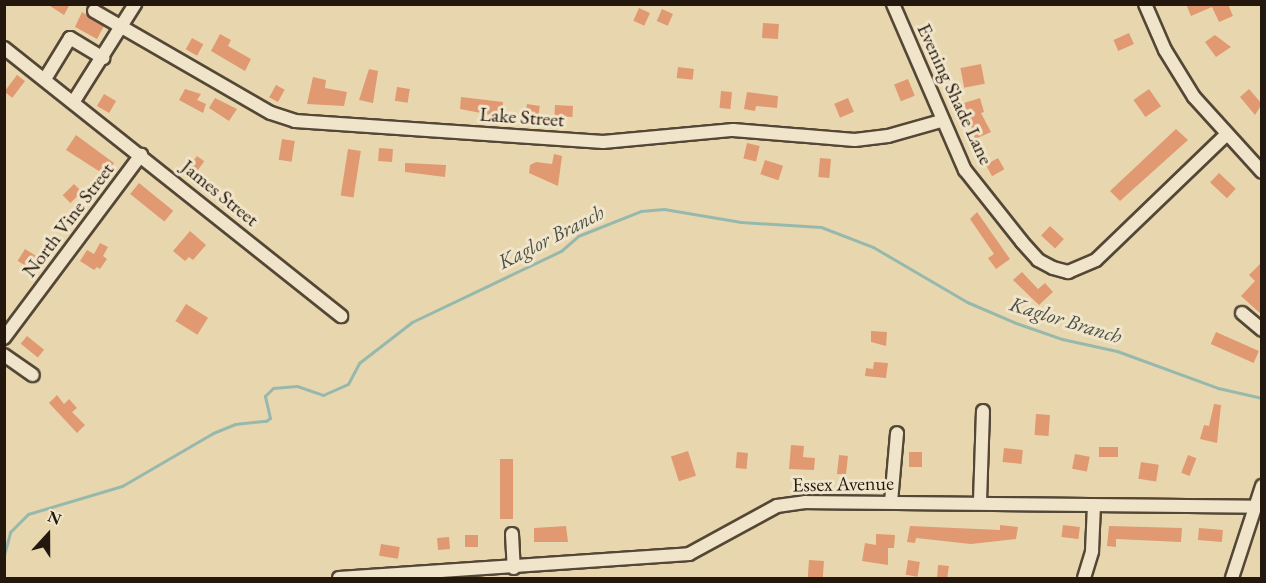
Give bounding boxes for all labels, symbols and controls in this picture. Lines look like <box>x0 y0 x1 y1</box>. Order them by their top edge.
street label: Evening Shade Lane <box>912 20 998 168</box>
street label: Lake Street <box>479 102 565 132</box>
street label: James Street <box>176 155 264 231</box>
street label: North Vine Street <box>17 158 119 282</box>
water label: Kaglor Branch <box>494 199 608 275</box>
water label: Kaglor Branch <box>1007 291 1125 349</box>
street label: Essex Avenue <box>792 471 894 497</box>
north arrow <box>18 505 78 565</box>
text: N <box>45 506 64 530</box>

